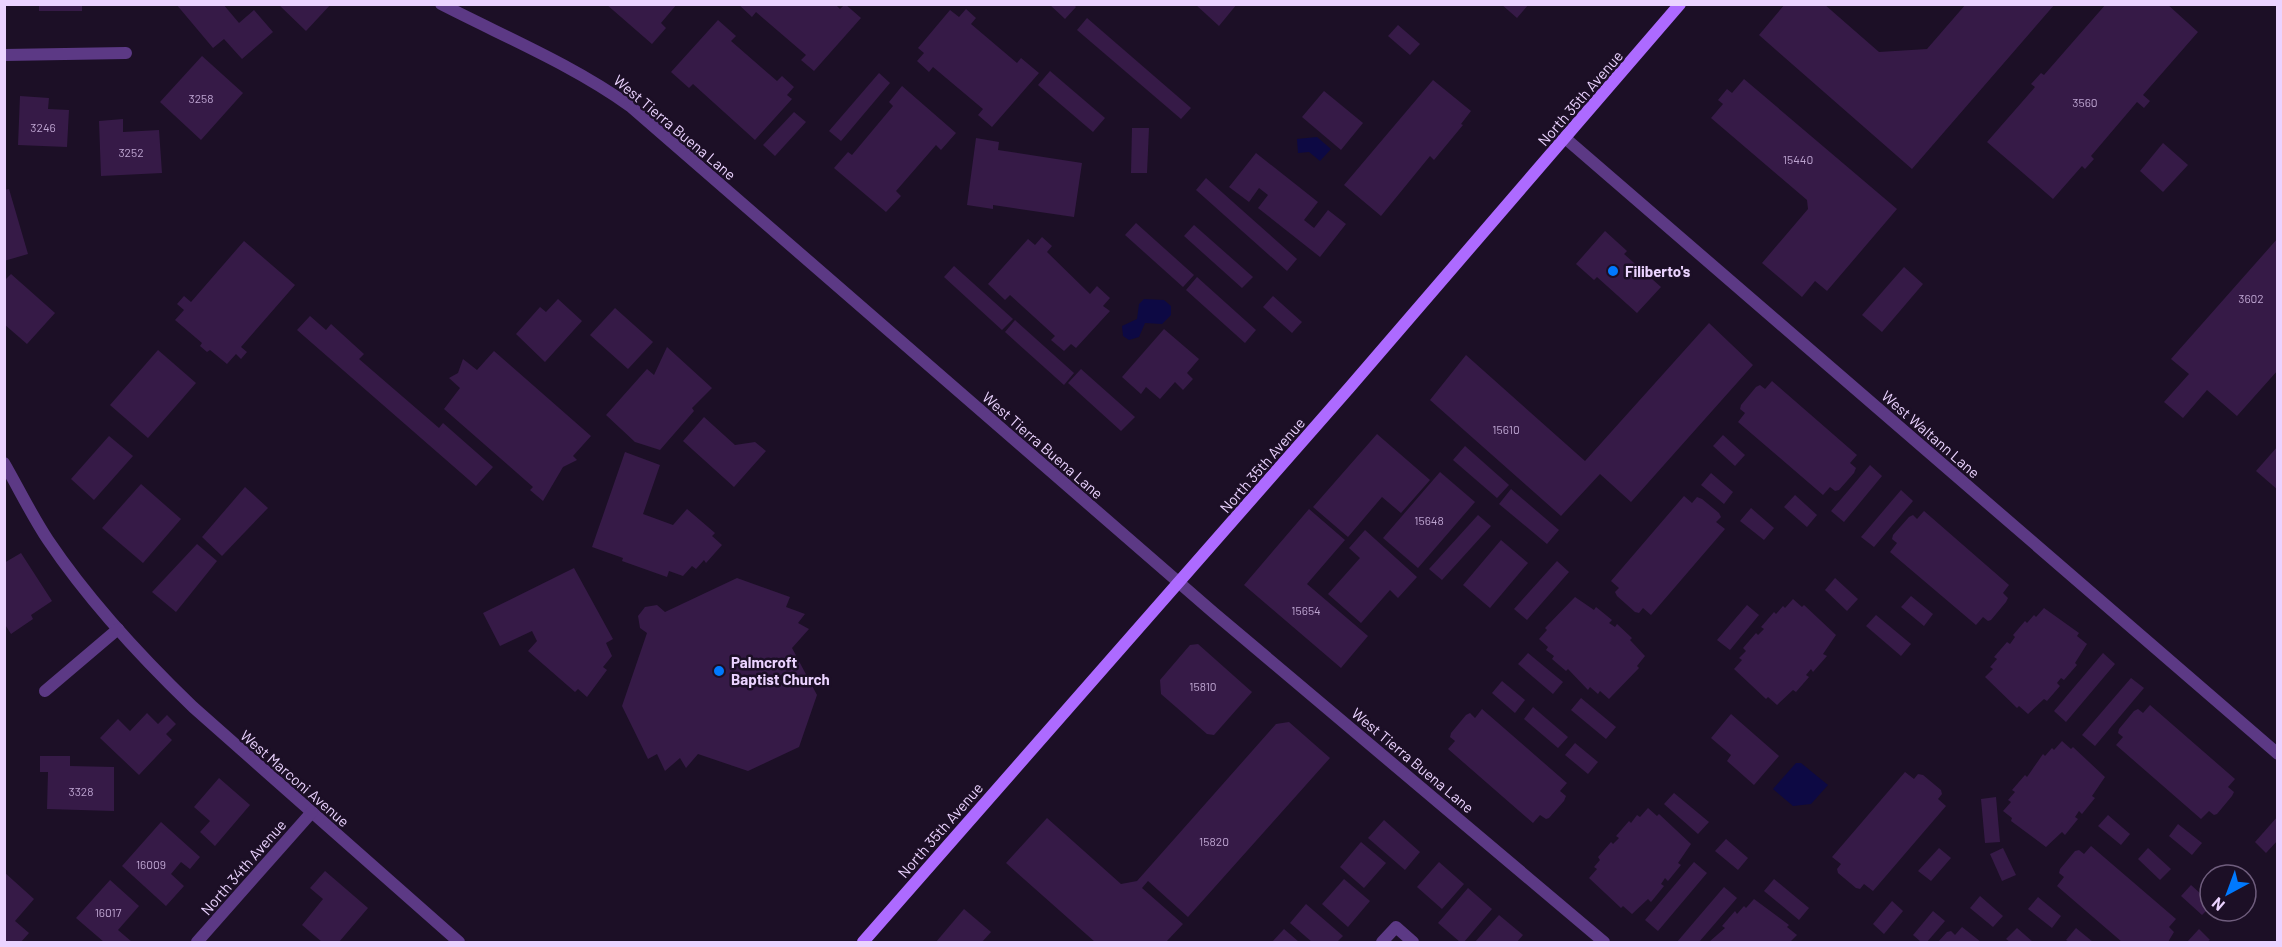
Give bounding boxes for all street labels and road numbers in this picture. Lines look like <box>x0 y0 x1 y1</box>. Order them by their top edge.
street label: North 35th Avenue <box>1534 47 1626 149</box>
street label: West Tierra Buena Lane <box>610 71 740 183</box>
street label: West Waltann Lane <box>1878 387 1984 481</box>
street label: West Tierra Buena Lane <box>979 388 1107 502</box>
street label: North 35th Avenue <box>1216 414 1308 516</box>
street label: West Tierra Buena Lane <box>1348 704 1478 816</box>
street label: West Marconi Avenue <box>237 726 353 830</box>
street label: North 35th Avenue <box>894 779 986 881</box>
street label: North 34th Avenue <box>197 816 289 918</box>

